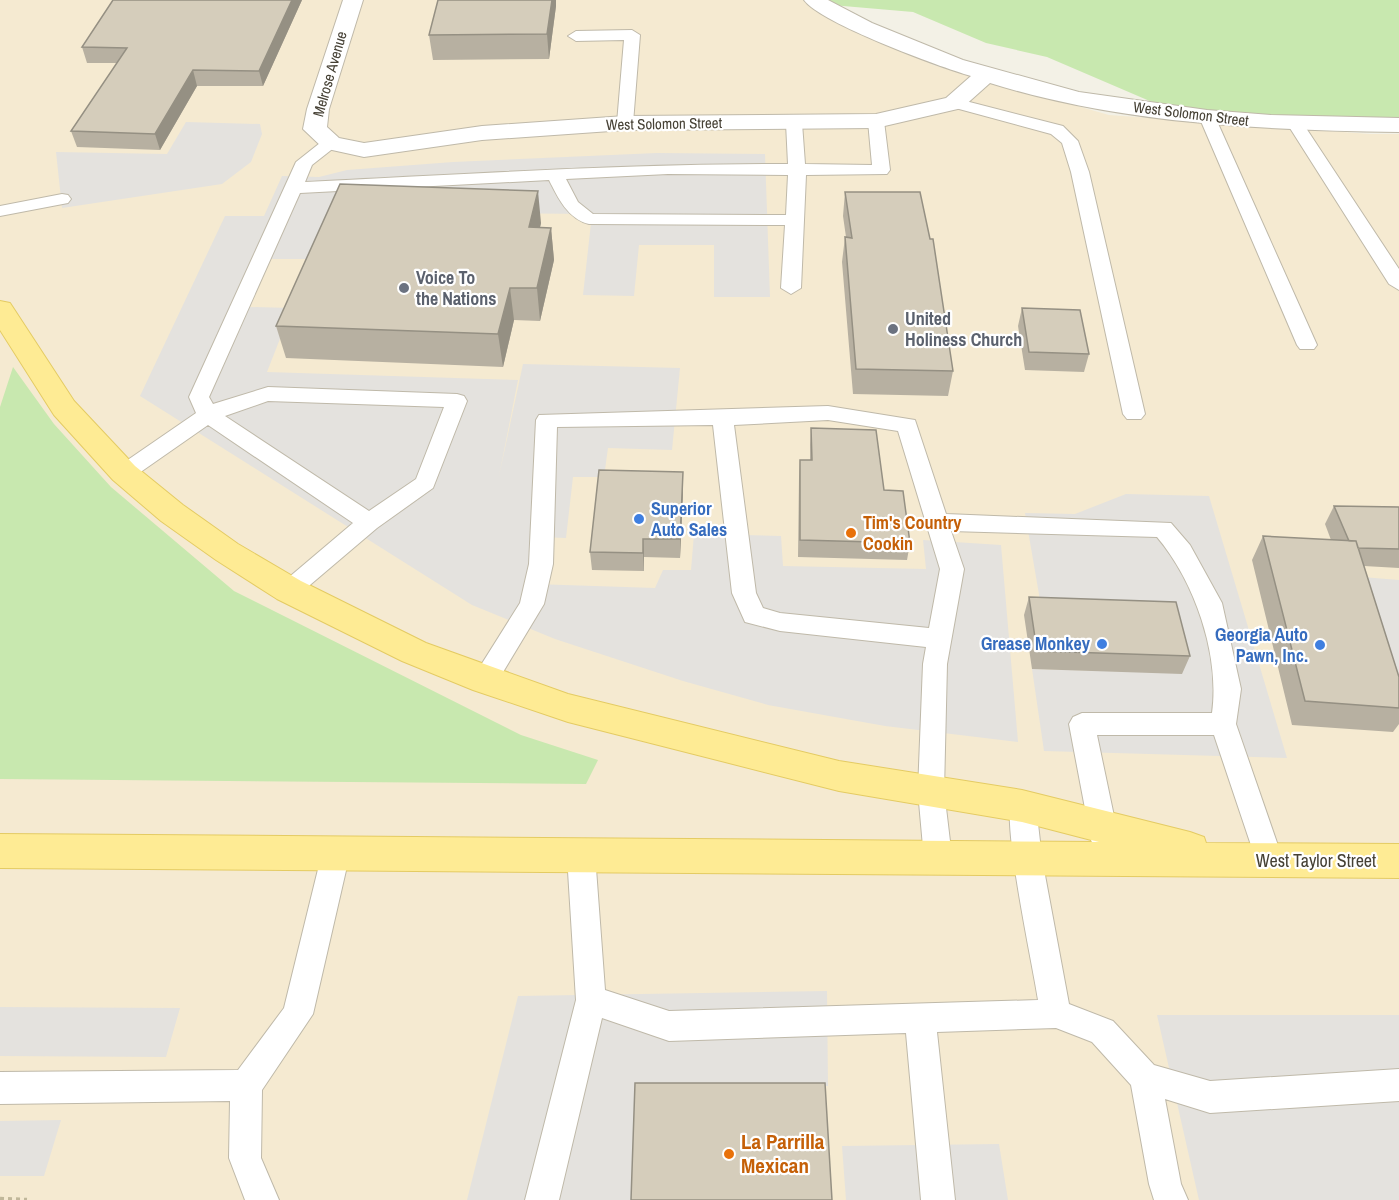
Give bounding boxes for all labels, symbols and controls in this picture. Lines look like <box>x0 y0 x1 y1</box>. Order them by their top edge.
street label: Melrose Avenue <box>307 29 352 119</box>
street label: West Solomon Street <box>1132 96 1250 131</box>
street label: West Solomon Street <box>606 112 723 135</box>
place label: Voice To the Nations <box>416 265 496 311</box>
marker: Voice To the Nations <box>397 281 411 295</box>
place label: United Holiness Church <box>905 306 1022 352</box>
marker: United Holiness Church <box>886 322 900 336</box>
place label: Superior Auto Sales <box>651 496 727 542</box>
place label: Tim's Country Cookin <box>863 510 962 556</box>
marker: Superior Auto Sales <box>632 512 646 526</box>
marker: Tim's Country Cookin <box>844 526 858 540</box>
place label: Georgia Auto Pawn, Inc. <box>1215 622 1308 668</box>
place label: Grease Monkey <box>981 631 1091 656</box>
marker: Grease Monkey <box>1095 637 1109 651</box>
marker: Georgia Auto Pawn, Inc. <box>1313 638 1327 652</box>
street label: West Taylor Street <box>1256 848 1376 873</box>
place label: La Parrilla Mexican <box>741 1127 825 1180</box>
marker: La Parrilla Mexican <box>722 1147 736 1161</box>

